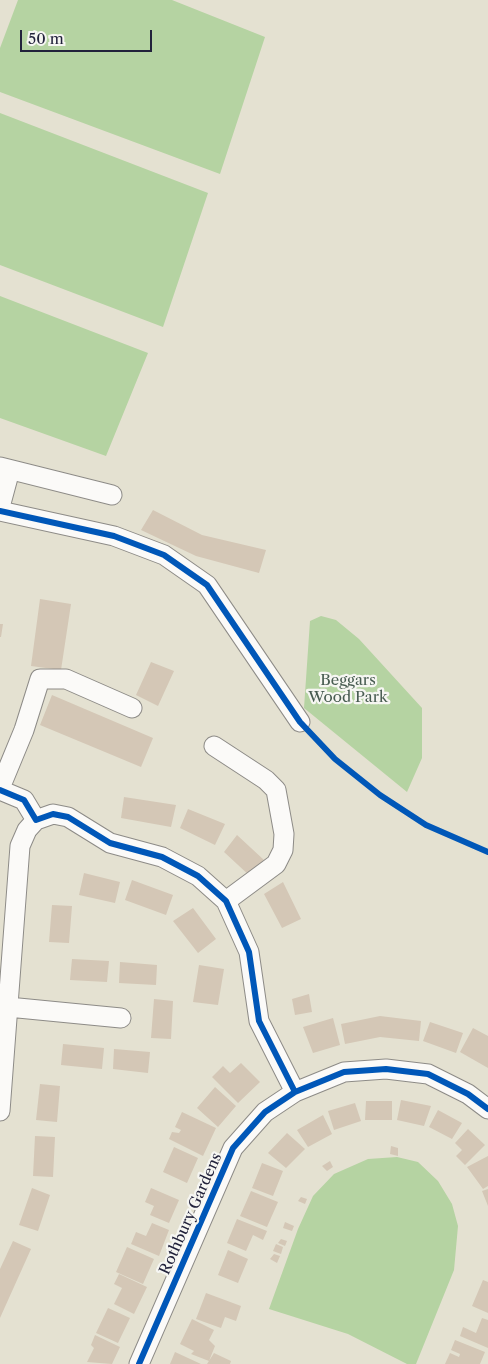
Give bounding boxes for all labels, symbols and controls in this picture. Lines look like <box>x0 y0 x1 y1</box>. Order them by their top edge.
scale bar <box>22 20 155 52</box>
text: 50 m <box>28 29 64 48</box>
park label: Beggars Wood Park <box>308 672 388 707</box>
street label: Rothbury Gardens <box>156 1150 226 1278</box>

